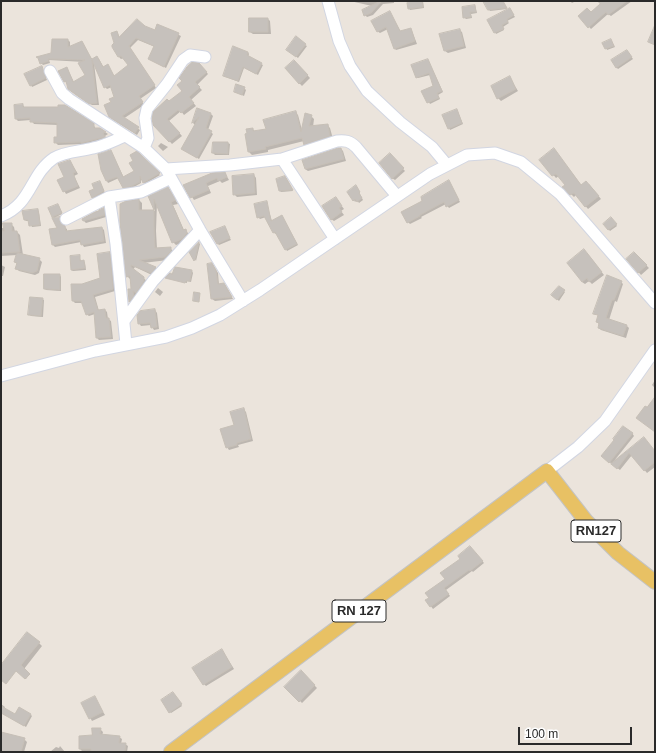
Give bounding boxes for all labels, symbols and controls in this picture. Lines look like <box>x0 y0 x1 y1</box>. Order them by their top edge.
road number: RN127 <box>571 520 621 542</box>
road number: RN 127 <box>332 600 386 622</box>
scale bar <box>520 719 634 745</box>
text: 100 m <box>525 727 558 741</box>

